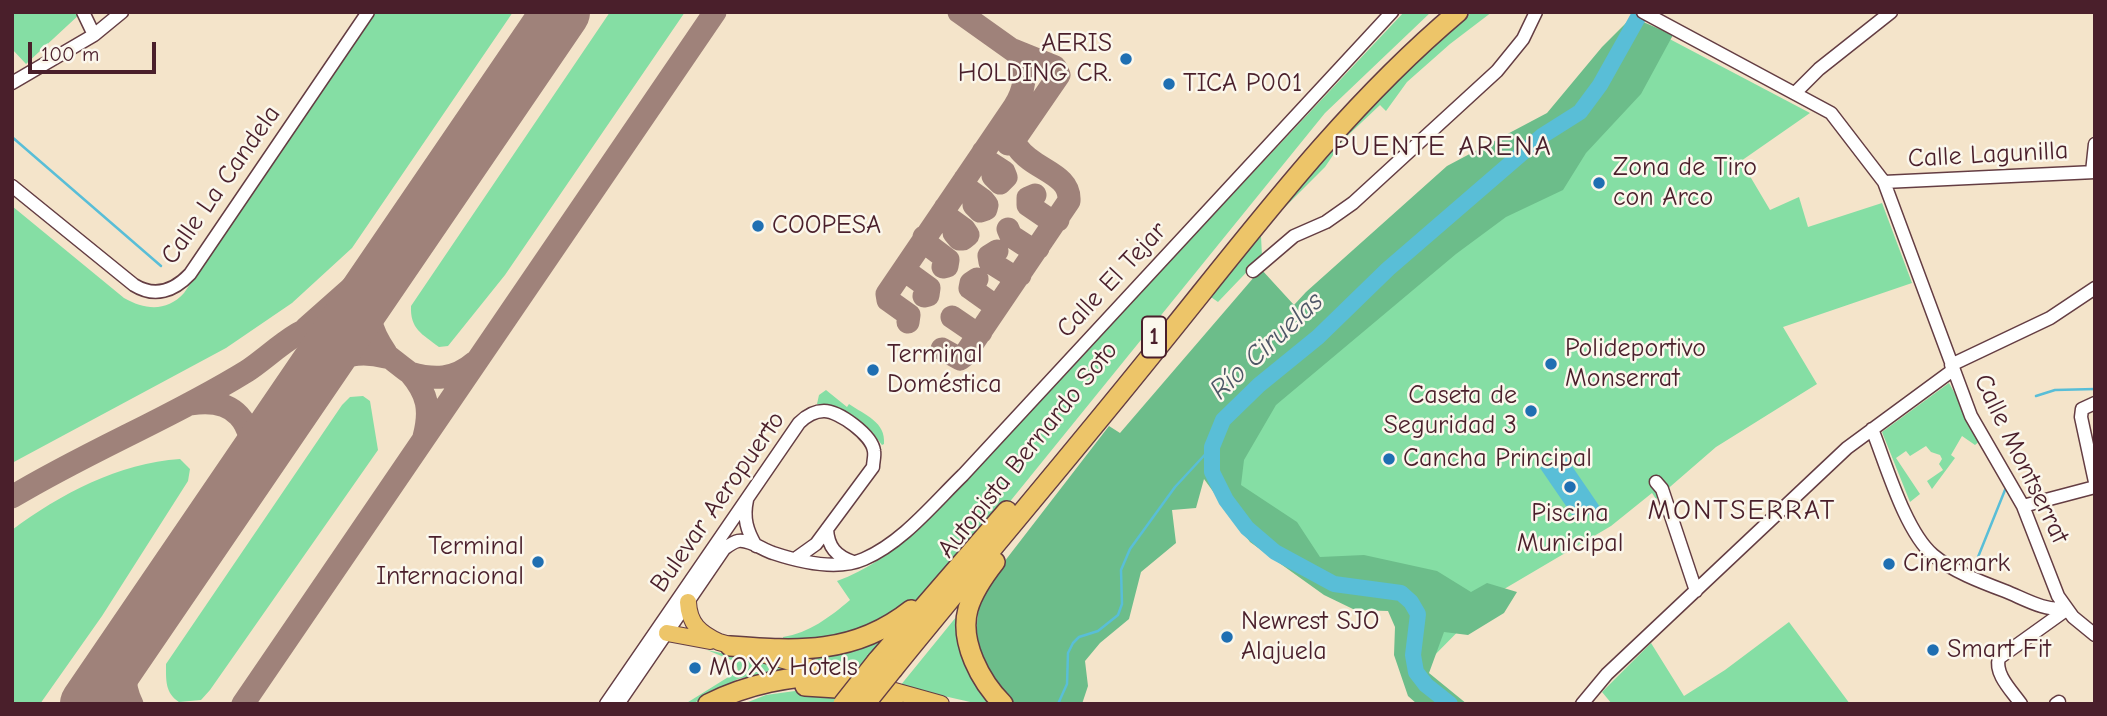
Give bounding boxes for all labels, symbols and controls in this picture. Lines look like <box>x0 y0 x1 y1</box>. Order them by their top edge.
scale bar <box>32 28 159 72</box>
place label: AERIS HOLDING CR. <box>958 28 1112 90</box>
text: 100 m <box>41 42 99 66</box>
marker: AERIS HOLDING CR. <box>1118 51 1134 67</box>
place label: TICA P001 <box>1183 68 1302 100</box>
marker: TICA P001 <box>1161 76 1177 92</box>
street label: Calle La Candela <box>155 100 287 270</box>
district label: PUENTE ARENA <box>1335 130 1551 164</box>
street label: Calle Lagunilla <box>1907 135 2069 175</box>
place label: Zona de Tiro con Arco <box>1613 152 1757 214</box>
marker: Zona de Tiro con Arco <box>1591 175 1607 191</box>
place label: COOPESA <box>772 210 881 242</box>
street label: Calle El Tejar <box>1050 216 1174 344</box>
marker: COOPESA <box>750 218 766 234</box>
water label: Río Ciruelas <box>1203 285 1331 407</box>
road number: 1 <box>1142 316 1166 358</box>
place label: Polideportivo Monserrat <box>1565 333 1706 394</box>
street label: Autopista Bernardo Soto <box>931 335 1125 565</box>
place label: Terminal Doméstica <box>887 339 1002 400</box>
marker: Polideportivo Monserrat <box>1543 356 1559 372</box>
marker: Terminal Doméstica <box>865 362 881 378</box>
street label: Calle Montserrat <box>1967 369 2075 549</box>
place label: Caseta de Seguridad 3 <box>1384 380 1517 442</box>
marker: Caseta de Seguridad 3 <box>1523 403 1539 419</box>
street label: Bulevar Aeropuerto <box>644 406 792 598</box>
place label: Cancha Principal <box>1403 443 1592 475</box>
marker: Cancha Principal <box>1381 451 1397 467</box>
marker: Piscina Municipal <box>1562 479 1578 495</box>
district label: MONTSERRAT <box>1649 494 1835 528</box>
place label: Piscina Municipal <box>1517 498 1623 560</box>
place label: Terminal Internacional <box>376 531 524 592</box>
place label: Cinemark <box>1903 548 2010 580</box>
marker: Terminal Internacional <box>530 554 546 570</box>
marker: Cinemark <box>1881 556 1897 572</box>
place label: Newrest SJO Alajuela <box>1241 606 1379 668</box>
marker: Newrest SJO Alajuela <box>1219 629 1235 645</box>
place label: Smart Fit <box>1947 634 2051 666</box>
marker: Smart Fit <box>1925 642 1941 658</box>
place label: MOXY Hotels <box>709 652 858 684</box>
marker: MOXY Hotels <box>687 660 703 676</box>

